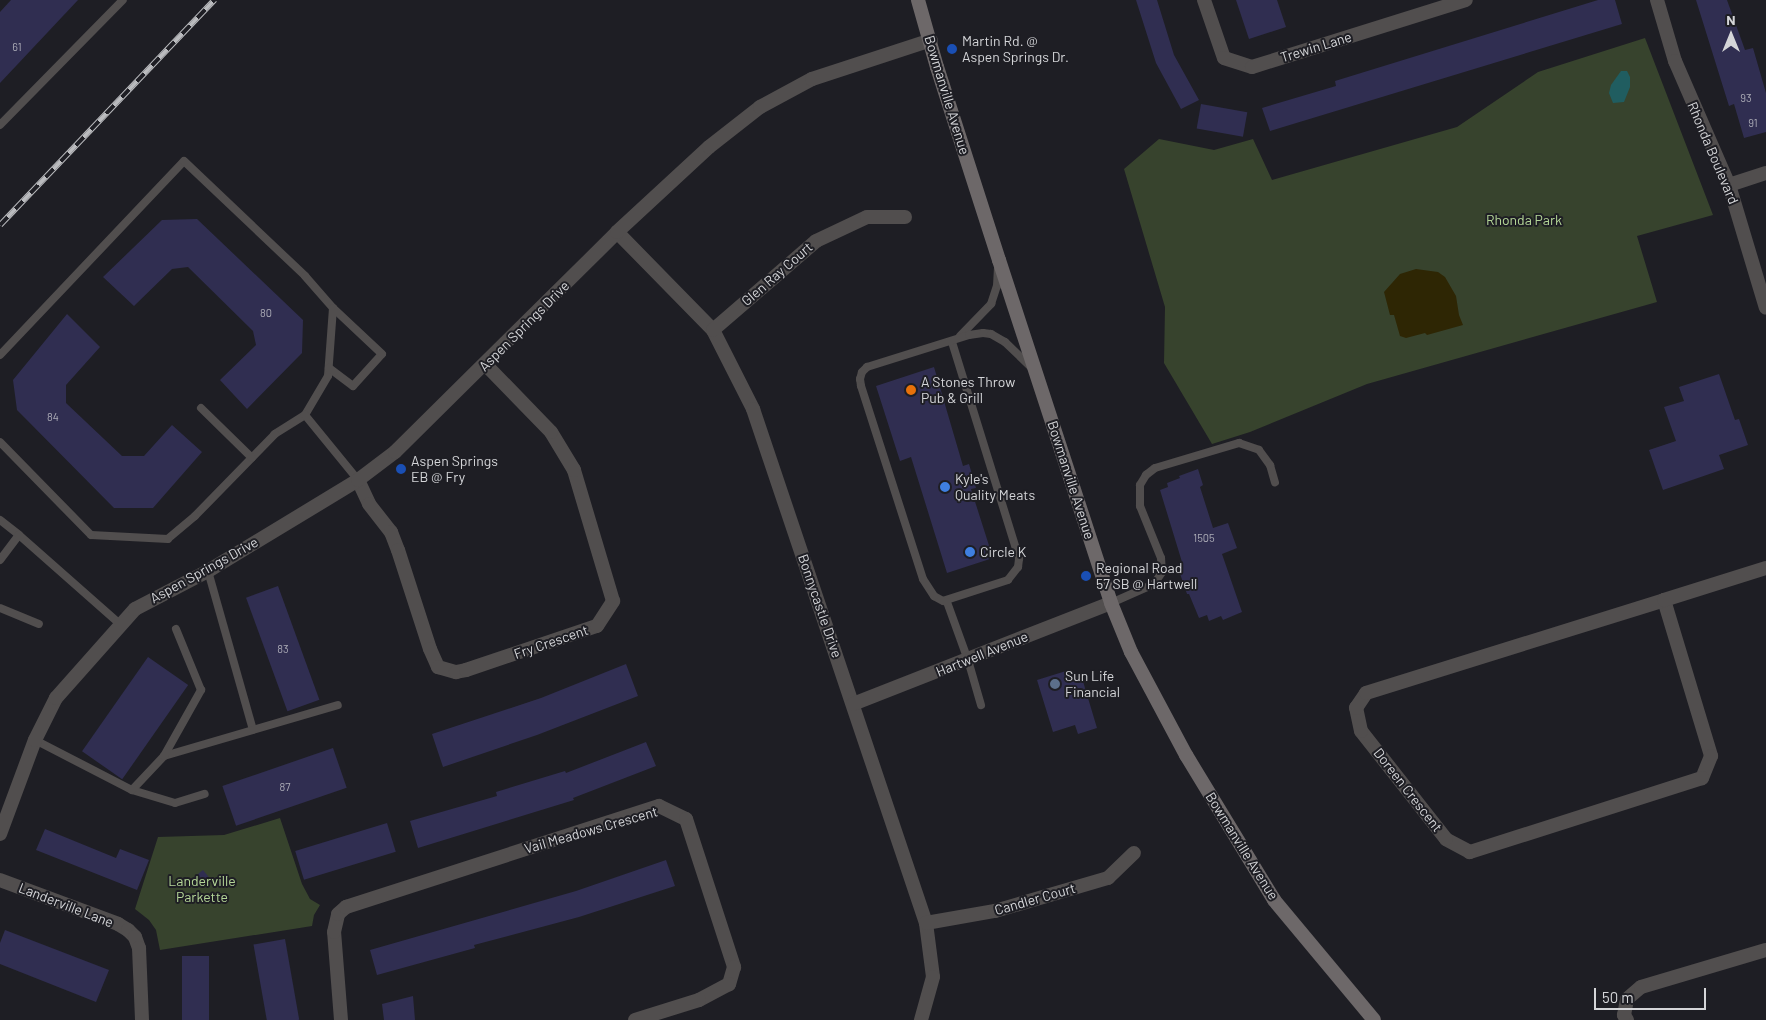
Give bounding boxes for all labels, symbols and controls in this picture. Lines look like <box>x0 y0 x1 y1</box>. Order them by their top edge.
north arrow <box>1706 10 1756 60</box>
text: N <box>1726 11 1736 28</box>
street label: Trewin Lane <box>1278 28 1354 66</box>
street label: Bowmanville Avenue <box>921 33 973 157</box>
place label: Martin Rd. @ Aspen Springs Dr. <box>962 33 1069 65</box>
house number: 61 <box>12 40 22 54</box>
marker: Martin Rd. @ Aspen Springs Dr. <box>946 43 958 55</box>
house number: 93 <box>1740 91 1752 105</box>
street label: Rhonda Boulevard <box>1684 99 1742 207</box>
house number: 91 <box>1748 116 1758 130</box>
park label: Rhonda Park <box>1486 212 1562 228</box>
street label: Glen Ray Court <box>738 239 816 309</box>
street label: Aspen Springs Drive <box>475 277 573 375</box>
house number: 80 <box>260 306 272 320</box>
place label: A Stones Throw Pub & Grill <box>921 374 1015 407</box>
marker: A Stones Throw Pub & Grill <box>905 384 917 396</box>
house number: 84 <box>47 410 59 424</box>
street label: Bowmanville Avenue <box>1044 419 1098 541</box>
place label: Aspen Springs EB @ Fry <box>411 453 498 486</box>
marker: Aspen Springs EB @ Fry <box>395 463 407 475</box>
place label: Kyle's Quality Meats <box>955 471 1035 504</box>
marker: Kyle's Quality Meats <box>939 481 951 493</box>
house number: 1505 <box>1193 531 1215 545</box>
street label: Aspen Springs Drive <box>147 533 261 607</box>
place label: Circle K <box>980 544 1026 560</box>
marker: Circle K <box>964 546 976 558</box>
street label: Bonnycastle Drive <box>794 552 846 660</box>
place label: Regional Road 57 SB @ Hartwell <box>1096 560 1197 592</box>
marker: Regional Road 57 SB @ Hartwell <box>1080 570 1092 582</box>
street label: Fry Crescent <box>512 621 590 663</box>
street label: Hartwell Avenue <box>934 628 1030 680</box>
house number: 83 <box>277 642 289 656</box>
place label: Sun Life Financial <box>1065 668 1120 700</box>
marker: Sun Life Financial <box>1049 678 1061 690</box>
street label: Doreen Crescent <box>1370 745 1446 835</box>
house number: 87 <box>280 780 290 794</box>
street label: Bowmanville Avenue <box>1202 789 1282 903</box>
street label: Vail Meadows Crescent <box>522 803 660 857</box>
park label: Landerville Parkette <box>168 873 236 906</box>
street label: Landerville Lane <box>16 879 116 931</box>
street label: Candler Court <box>993 879 1077 919</box>
scale bar <box>1596 978 1708 1010</box>
text: 50 m <box>1602 988 1634 1006</box>

